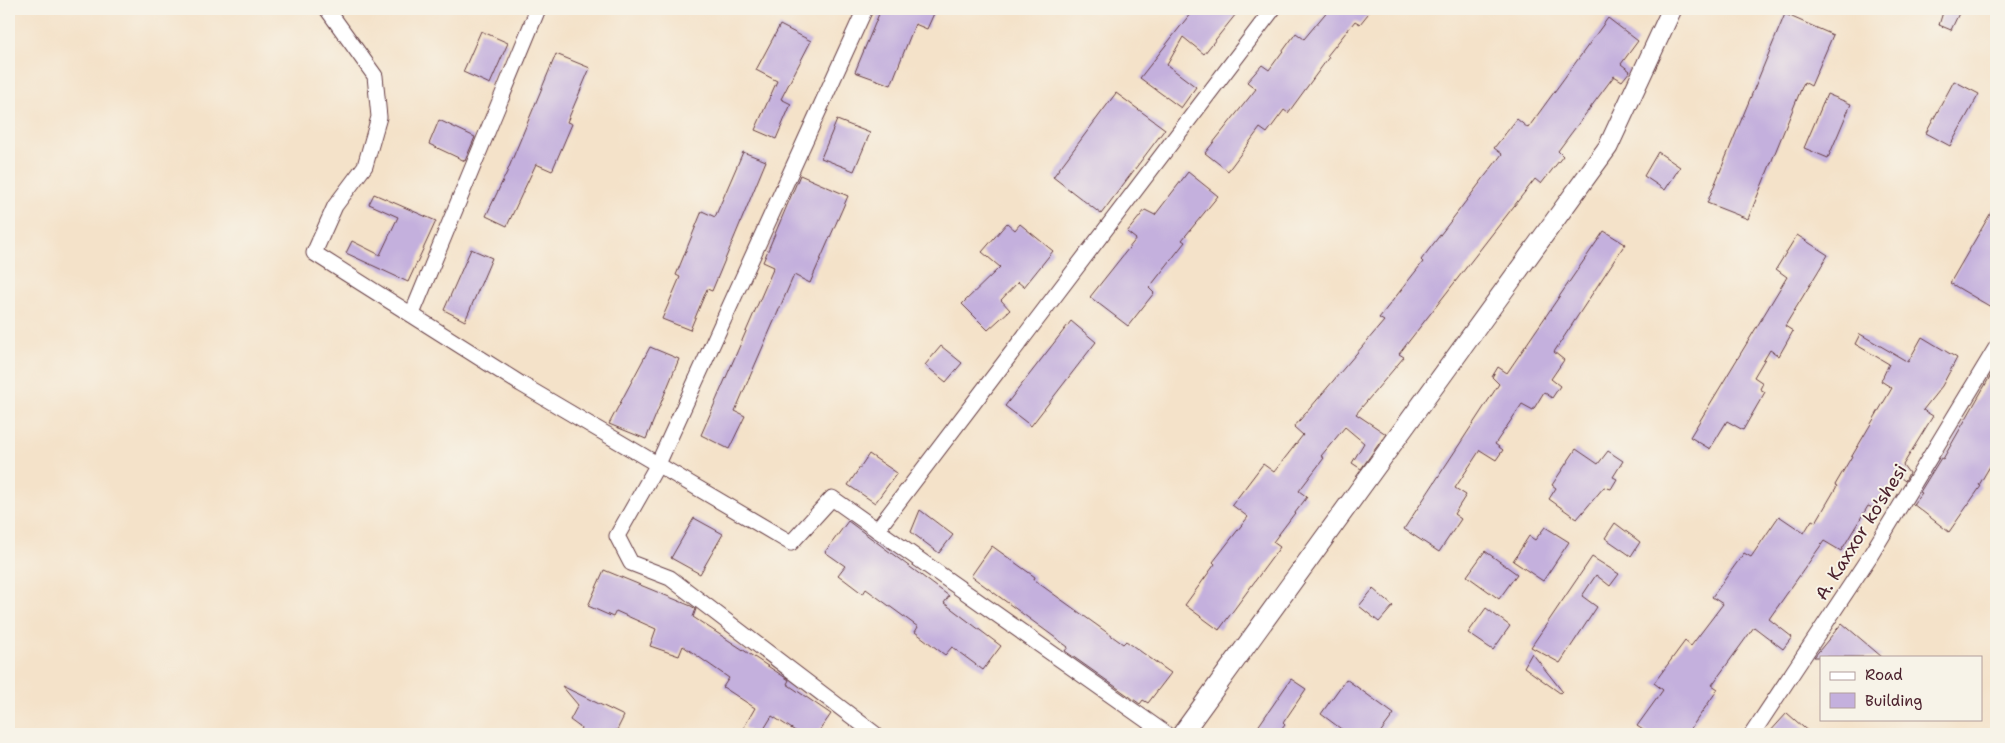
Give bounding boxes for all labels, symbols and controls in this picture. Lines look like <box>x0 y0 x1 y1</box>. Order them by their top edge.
street label: A. Kaxxor ko'shesi <box>1809 459 1913 605</box>
legend <box>1820 656 1982 720</box>
text: Road <box>1865 665 1903 685</box>
text: Building <box>1865 691 1922 711</box>

